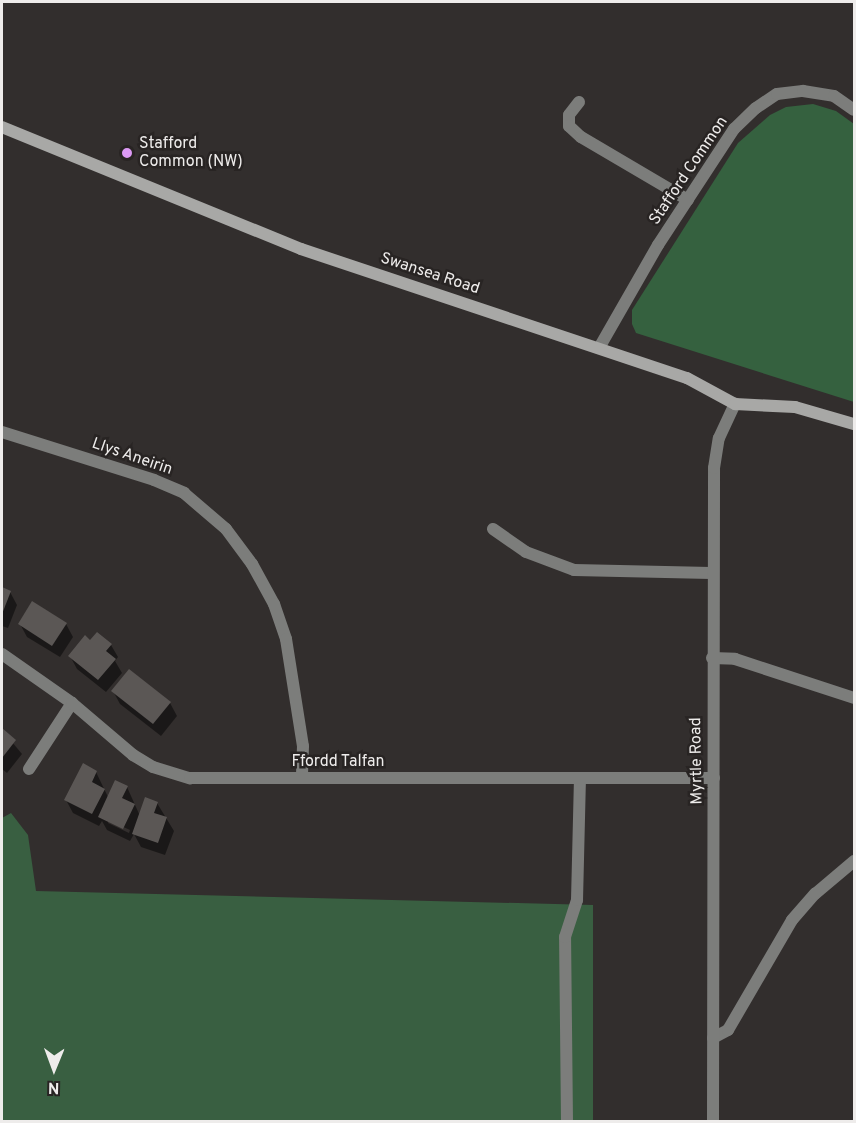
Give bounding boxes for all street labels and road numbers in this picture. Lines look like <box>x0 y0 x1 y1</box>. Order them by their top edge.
street label: Stafford Common <box>646 113 732 229</box>
street label: Swansea Road <box>378 249 482 299</box>
street label: Llys Aneirin <box>89 434 175 480</box>
street label: Myrtle Road <box>687 717 707 805</box>
street label: Ffordd Talfan <box>291 752 385 772</box>

